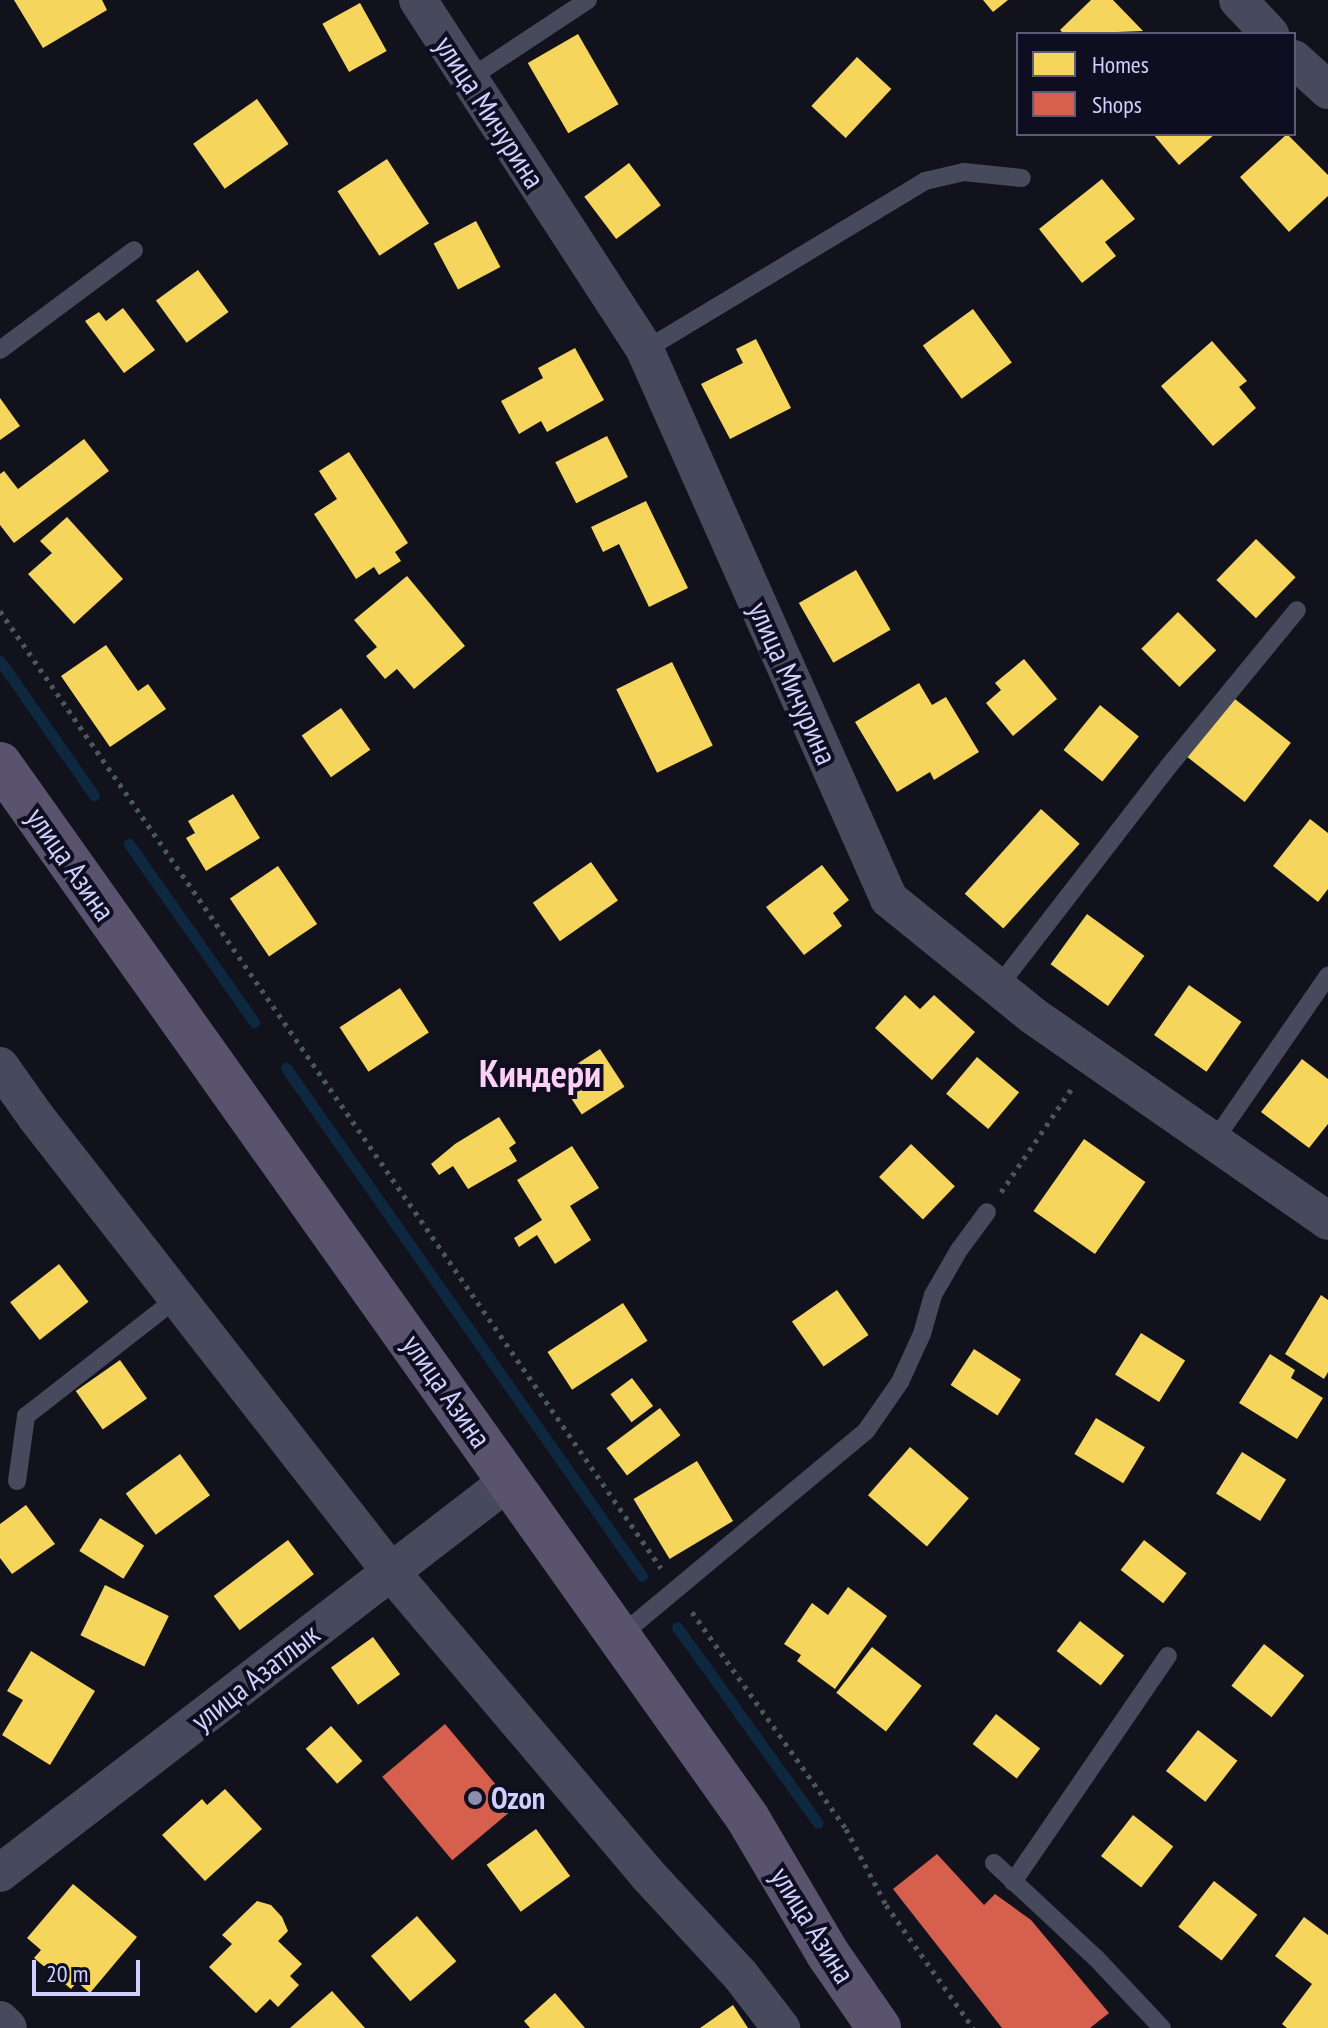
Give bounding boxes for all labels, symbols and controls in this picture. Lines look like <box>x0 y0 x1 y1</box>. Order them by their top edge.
street label: улица Мичурина <box>427 29 553 195</box>
legend <box>1016 32 1296 136</box>
text: Homes <box>1092 49 1149 80</box>
text: Shops <box>1092 89 1142 120</box>
street label: улица Мичурина <box>741 596 845 770</box>
street label: улица Азина <box>19 800 123 928</box>
district label: Киндери <box>479 1050 601 1096</box>
street label: улица Азина <box>395 1327 499 1455</box>
street label: улица Азатлык <box>183 1616 327 1738</box>
place label: Ozon <box>491 1780 545 1816</box>
marker: Ozon <box>466 1789 484 1807</box>
street label: улица Азина <box>763 1860 863 1990</box>
scale bar <box>36 1944 144 1994</box>
text: 20 m <box>46 1958 88 1989</box>

